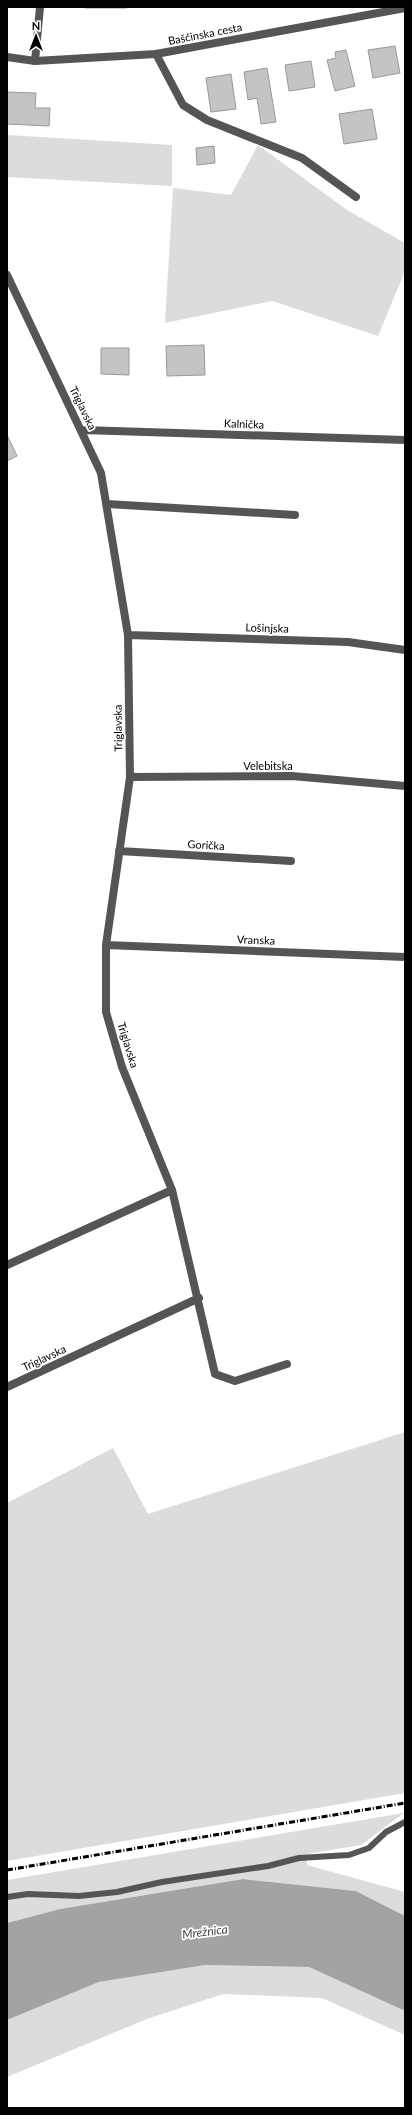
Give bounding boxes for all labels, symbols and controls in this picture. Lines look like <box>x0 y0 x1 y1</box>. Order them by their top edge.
north arrow <box>16 16 56 56</box>
text: N <box>32 19 40 32</box>
street label: Bašćinska cesta <box>167 20 243 47</box>
street label: Triglavska <box>67 384 100 432</box>
street label: Kalnička <box>224 416 264 431</box>
street label: Lošinjska <box>245 620 289 635</box>
street label: Triglavska <box>111 704 124 752</box>
street label: Velebitska <box>243 759 293 772</box>
street label: Gorička <box>187 837 225 852</box>
street label: Vranska <box>237 932 275 947</box>
street label: Triglavska <box>115 1020 142 1069</box>
street label: Triglavska <box>20 1342 68 1373</box>
water label: Mrežnica <box>181 1921 228 1942</box>

